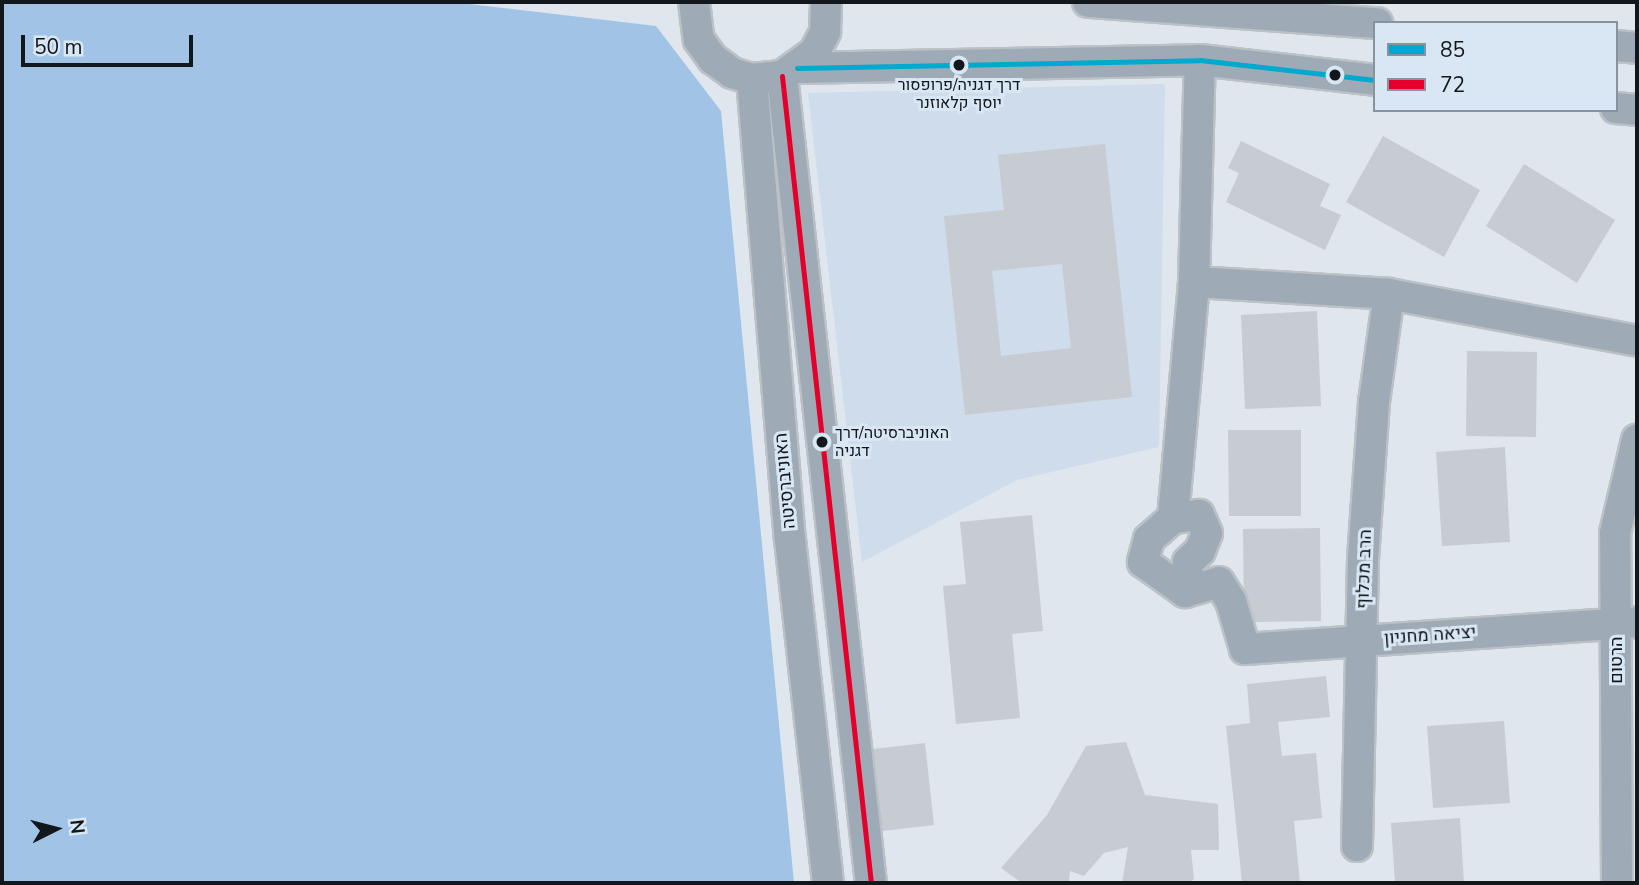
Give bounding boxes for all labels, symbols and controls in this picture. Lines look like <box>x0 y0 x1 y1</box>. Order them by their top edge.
scale bar <box>24 21 196 65</box>
legend <box>1373 21 1618 112</box>
text: 50 m <box>34 33 83 61</box>
text: 85 <box>1440 36 1465 64</box>
marker: דרך דגניה/פרופסור יוסף קלאוזנר <box>952 58 966 72</box>
unlabelled marker <box>1328 68 1342 82</box>
text: 72 <box>1440 71 1465 99</box>
place label: דרך דגניה/פרופסור יוסף קלאוזנר <box>898 75 1020 113</box>
place label: האוניברסיטה/דרך דגניה <box>835 423 949 461</box>
street label: האוניברסיטה <box>770 432 800 530</box>
marker: האוניברסיטה/דרך דגניה <box>815 435 829 449</box>
street label: הרב מכלוף <box>1352 529 1376 609</box>
street label: יציאה מחניון <box>1383 621 1477 649</box>
street label: הרטום <box>1605 636 1627 684</box>
north arrow <box>21 794 91 864</box>
text: N <box>63 818 91 835</box>

